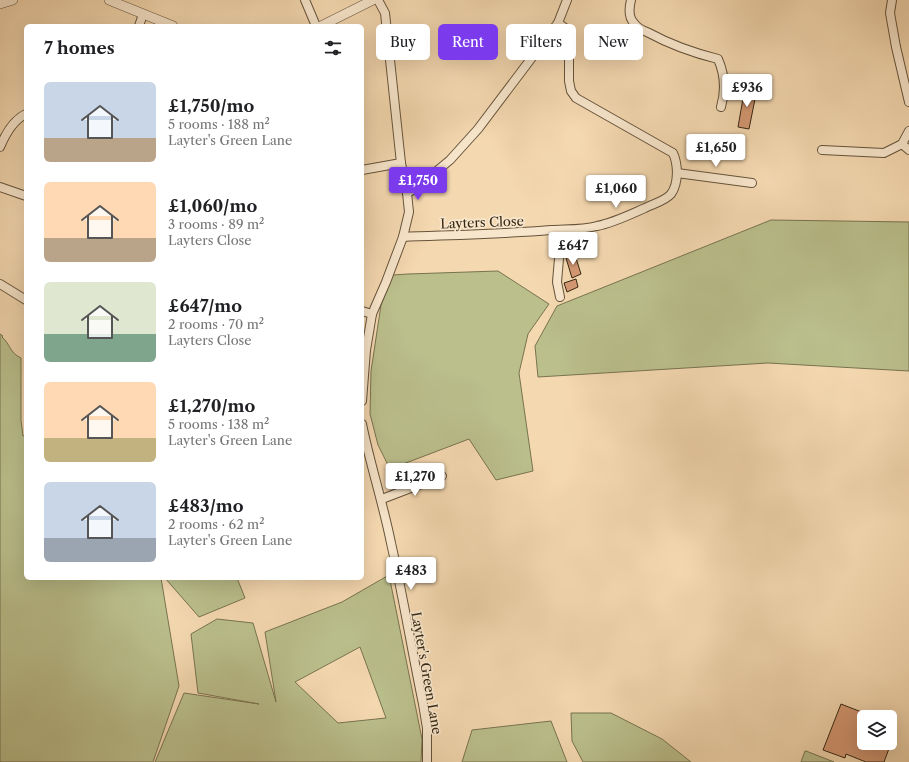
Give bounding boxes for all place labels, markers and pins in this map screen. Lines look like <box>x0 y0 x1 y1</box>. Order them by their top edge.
pin: £936 <box>723 74 771 108</box>
pin: £1,650 <box>683 134 749 168</box>
pin: £1,750 <box>385 167 451 201</box>
pin: £1,060 <box>583 175 649 209</box>
pin: £647 <box>549 232 597 266</box>
pin: £1,270 <box>382 463 448 497</box>
pin: £483 <box>387 557 435 591</box>

